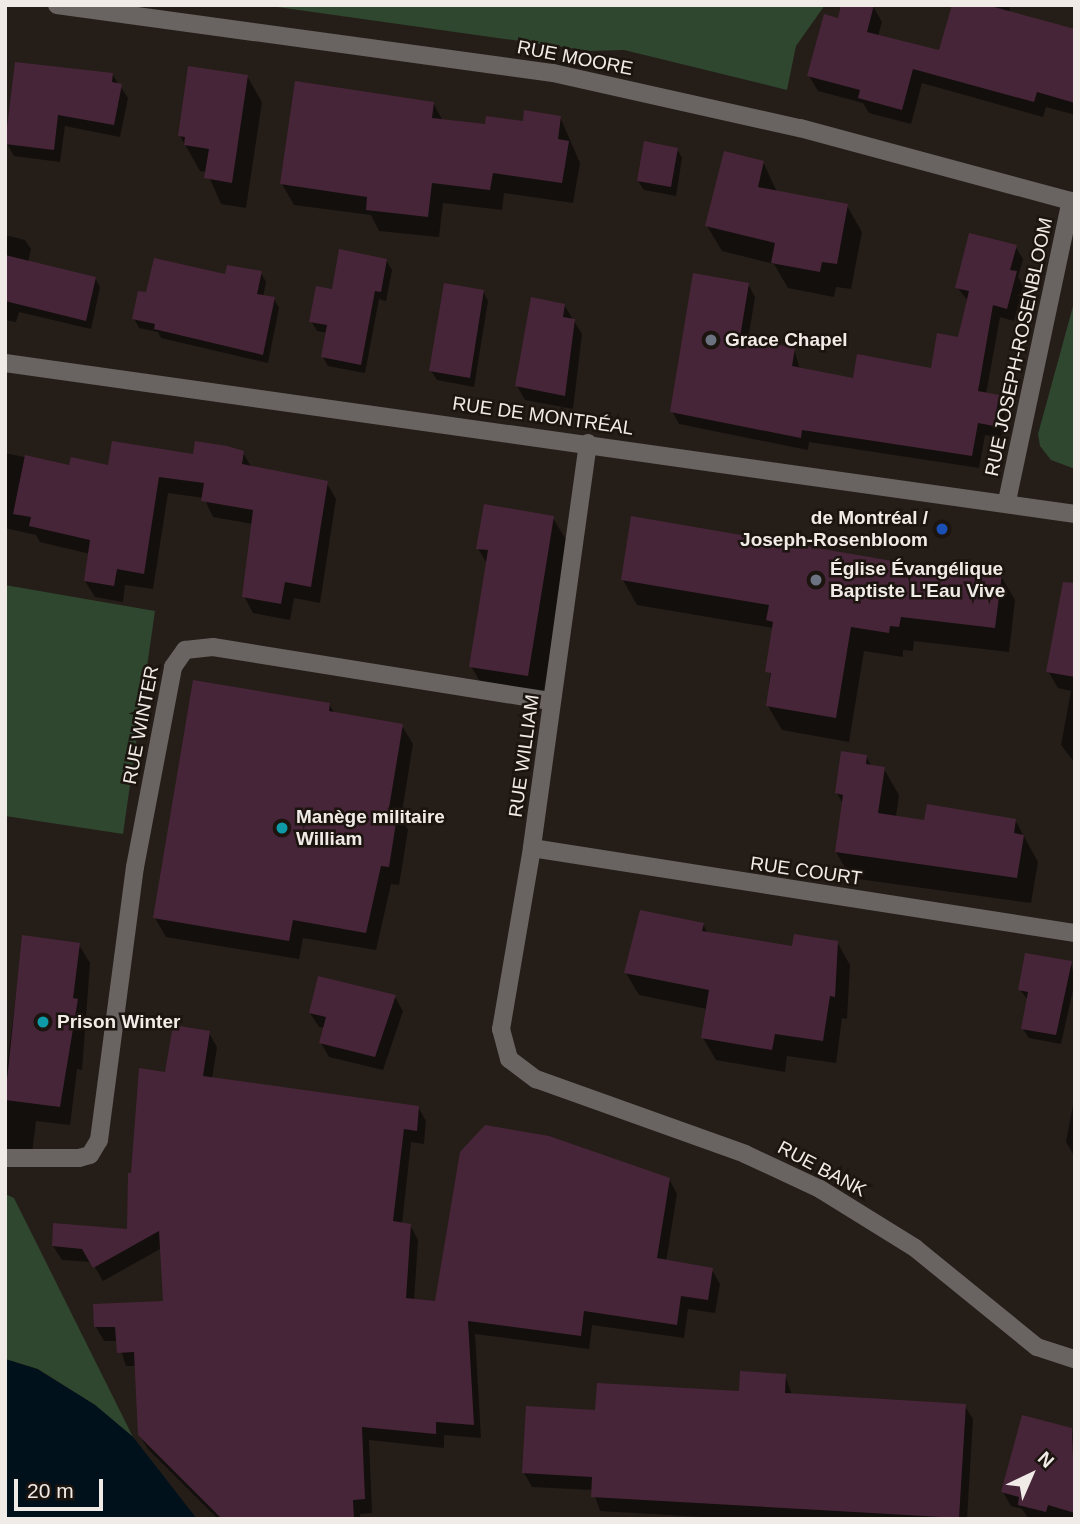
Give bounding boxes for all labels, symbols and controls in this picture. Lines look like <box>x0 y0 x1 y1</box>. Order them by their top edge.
street label: RUE MOORE <box>515 36 635 80</box>
street label: RUE JOSEPH-ROSENBLOOM <box>980 216 1058 478</box>
place label: Grace Chapel <box>725 329 847 351</box>
marker: Grace Chapel <box>703 332 719 348</box>
street label: RUE DE MONTRÉAL <box>451 392 635 440</box>
place label: de Montréal / Joseph-Rosenbloom <box>740 507 928 551</box>
marker: de Montréal / Joseph-Rosenbloom <box>934 521 950 537</box>
place label: Église Évangélique Baptiste L'Eau Vive <box>830 558 1005 602</box>
marker: Église Évangélique Baptiste L'Eau Vive <box>808 572 824 588</box>
street label: RUE WINTER <box>118 664 164 786</box>
street label: RUE WILLIAM <box>504 693 544 819</box>
place label: Manège militaire William <box>296 806 445 850</box>
marker: Manège militaire William <box>274 820 290 836</box>
street label: RUE COURT <box>749 852 863 890</box>
place label: Prison Winter <box>57 1011 180 1033</box>
marker: Prison Winter <box>35 1014 51 1030</box>
street label: RUE BANK <box>774 1136 870 1202</box>
north arrow <box>996 1440 1066 1510</box>
text: N <box>1034 1447 1058 1472</box>
scale bar <box>18 1464 107 1508</box>
text: 20 m <box>27 1479 74 1502</box>

